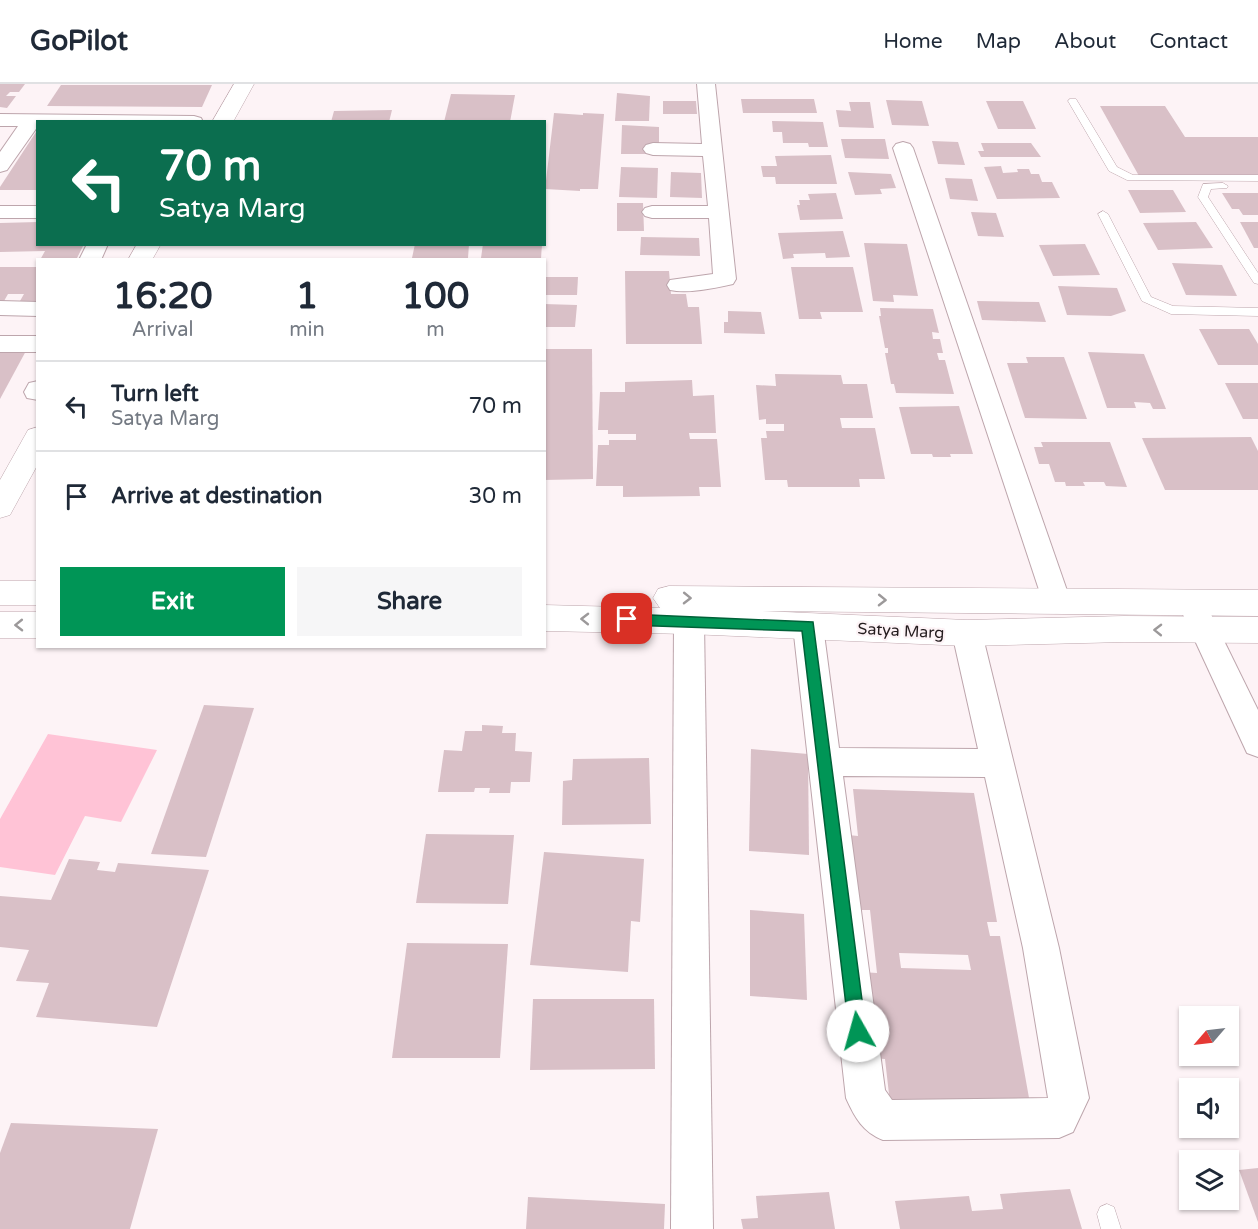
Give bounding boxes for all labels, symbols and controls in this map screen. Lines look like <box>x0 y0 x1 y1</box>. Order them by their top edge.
text: GoPilot <box>30 24 128 58</box>
text: Home <box>883 29 943 54</box>
text: Map <box>976 29 1021 54</box>
text: About <box>1054 29 1116 54</box>
text: Contact <box>1149 29 1228 54</box>
text: 70 m <box>159 141 261 192</box>
icon: left <box>60 144 138 222</box>
text: Satya Marg <box>159 192 305 225</box>
text: 16:20 <box>113 275 213 318</box>
text: 1 <box>296 275 318 318</box>
text: 100 <box>401 275 469 318</box>
text: Arrival <box>132 318 194 342</box>
text: min <box>289 318 325 342</box>
text: m <box>426 318 445 342</box>
text: Turn left <box>111 381 199 407</box>
icon: left <box>60 390 93 423</box>
text: 70 m <box>468 393 522 419</box>
text: Satya Marg <box>111 407 219 431</box>
icon: arrive <box>60 480 93 513</box>
text: Arrive at destination <box>111 483 322 509</box>
text: 30 m <box>468 483 522 509</box>
button: Exit <box>60 567 285 636</box>
button: Share <box>297 567 522 636</box>
one-way arrow <box>682 592 691 604</box>
pin <box>601 593 652 644</box>
one-way arrow <box>877 594 886 607</box>
icon: arrive <box>610 602 643 635</box>
one-way arrow <box>580 612 589 625</box>
one-way arrow <box>14 619 23 631</box>
street label: Satya Marg <box>857 619 945 643</box>
one-way arrow <box>1153 624 1162 636</box>
position arrow <box>826 999 890 1063</box>
north arrow <box>1179 1006 1239 1066</box>
map controls <box>1179 1006 1239 1210</box>
button: sound <box>1179 1078 1239 1138</box>
button: layers <box>1179 1150 1239 1210</box>

